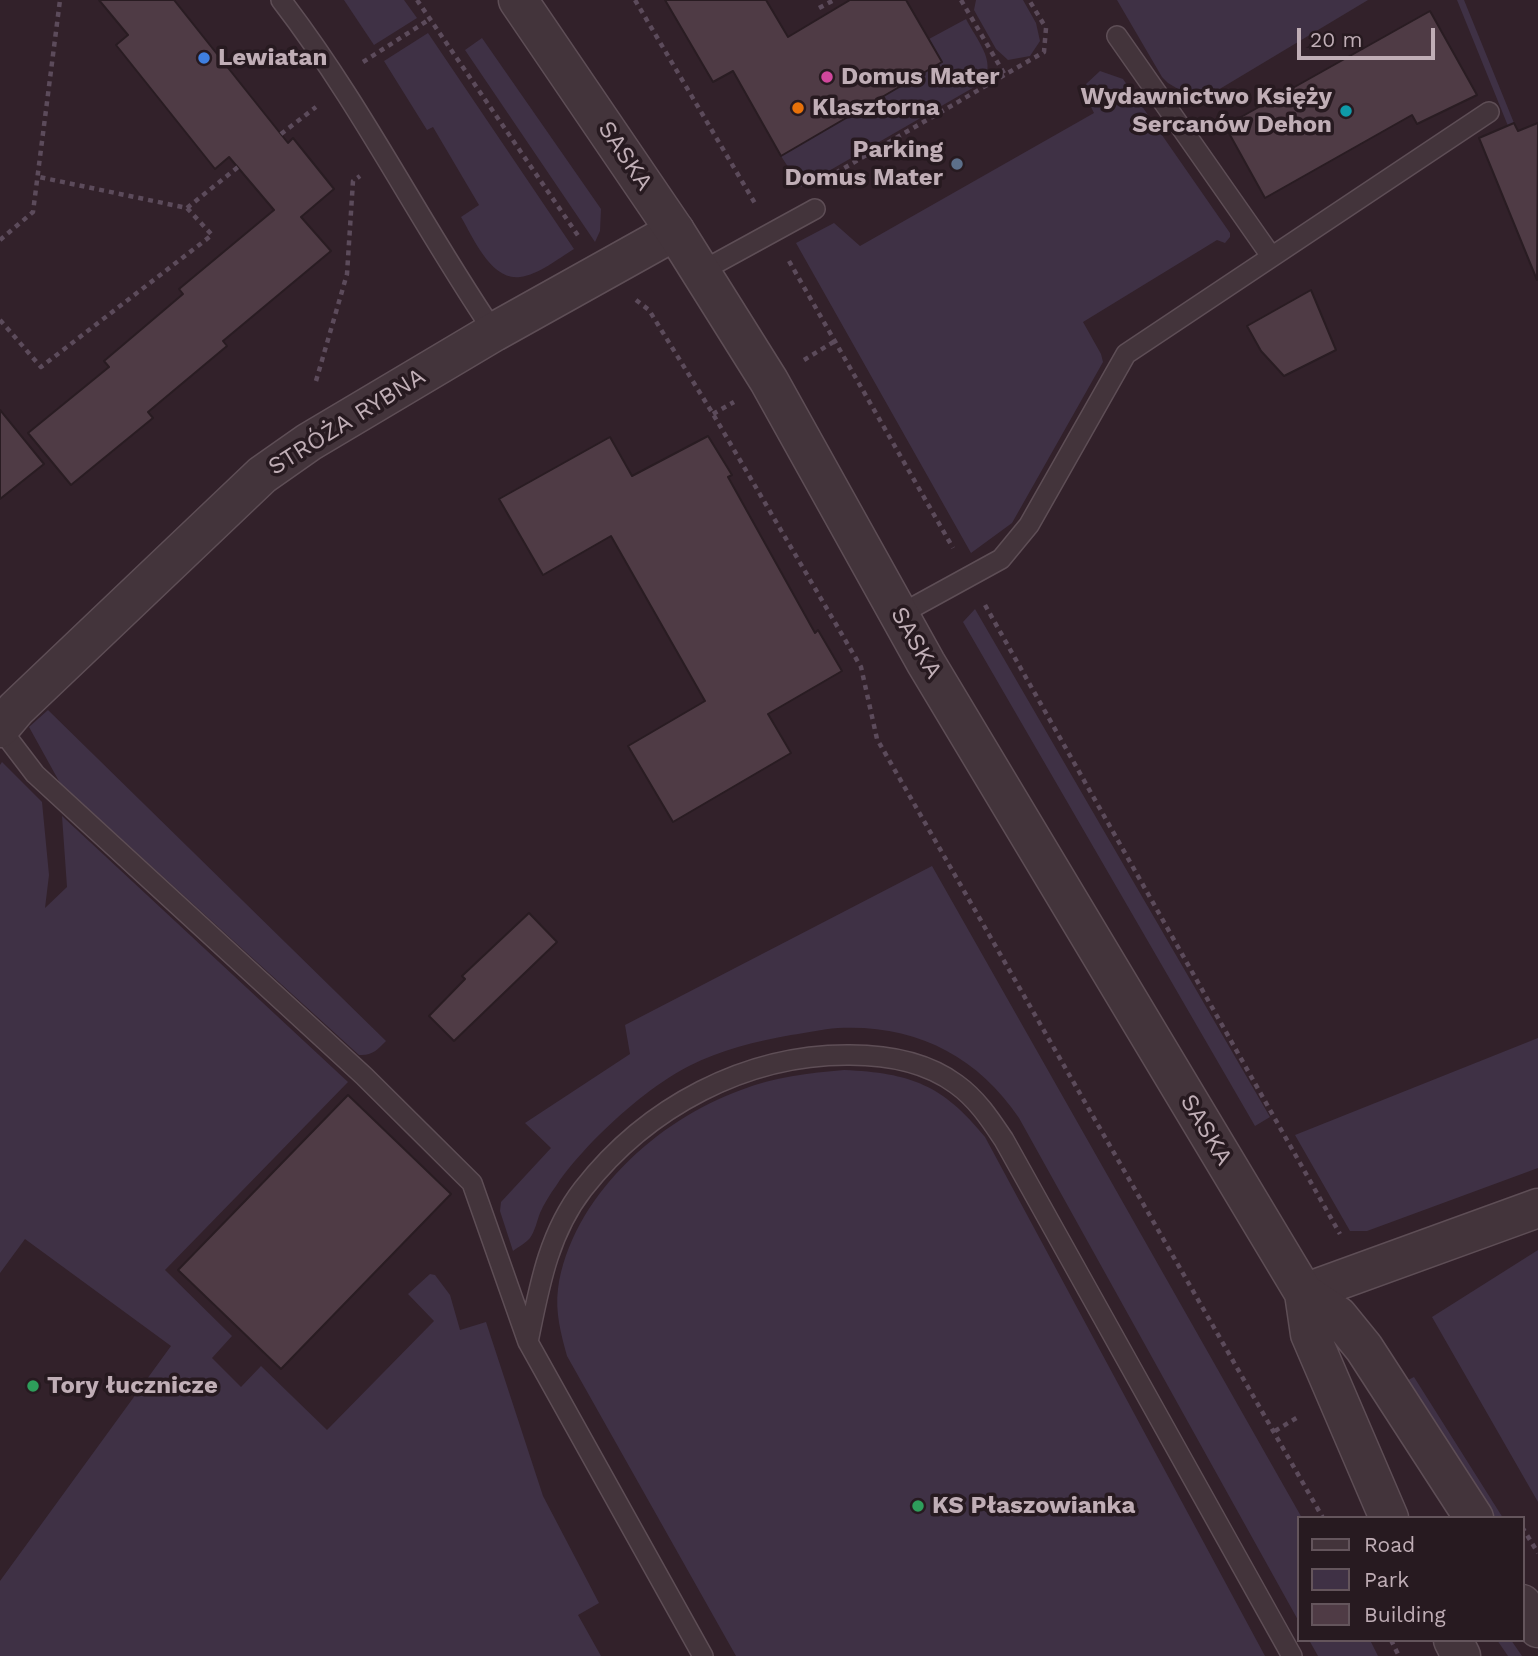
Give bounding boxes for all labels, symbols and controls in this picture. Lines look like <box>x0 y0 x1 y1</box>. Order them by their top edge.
scale bar <box>1300 14 1438 58</box>
text: 20 m <box>1310 27 1362 52</box>
place label: Lewiatan <box>218 44 327 72</box>
marker: Lewiatan <box>196 50 212 66</box>
place label: Domus Mater <box>841 63 1000 91</box>
marker: Domus Mater <box>819 69 835 85</box>
place label: Wydawnictwo Księży Sercanów Dehon <box>1080 83 1332 139</box>
place label: Klasztorna <box>812 94 940 122</box>
marker: Klasztorna <box>790 100 806 116</box>
marker: Wydawnictwo Księży Sercanów Dehon <box>1338 103 1354 119</box>
street label: SASKA <box>591 116 659 196</box>
place label: Parking Domus Mater <box>784 136 943 192</box>
marker: Parking Domus Mater <box>949 156 965 172</box>
street label: STRÓŻA RYBNA <box>263 362 431 482</box>
street label: SASKA <box>884 602 948 684</box>
street label: SASKA <box>1174 1089 1238 1171</box>
place label: Tory łucznicze <box>47 1372 218 1400</box>
marker: Tory łucznicze <box>25 1378 41 1394</box>
place label: KS Płaszowianka <box>932 1492 1135 1520</box>
marker: KS Płaszowianka <box>910 1498 926 1514</box>
legend <box>1296 1516 1524 1642</box>
text: Road <box>1364 1532 1415 1557</box>
text: Park <box>1364 1567 1409 1592</box>
text: Building <box>1364 1602 1446 1627</box>

